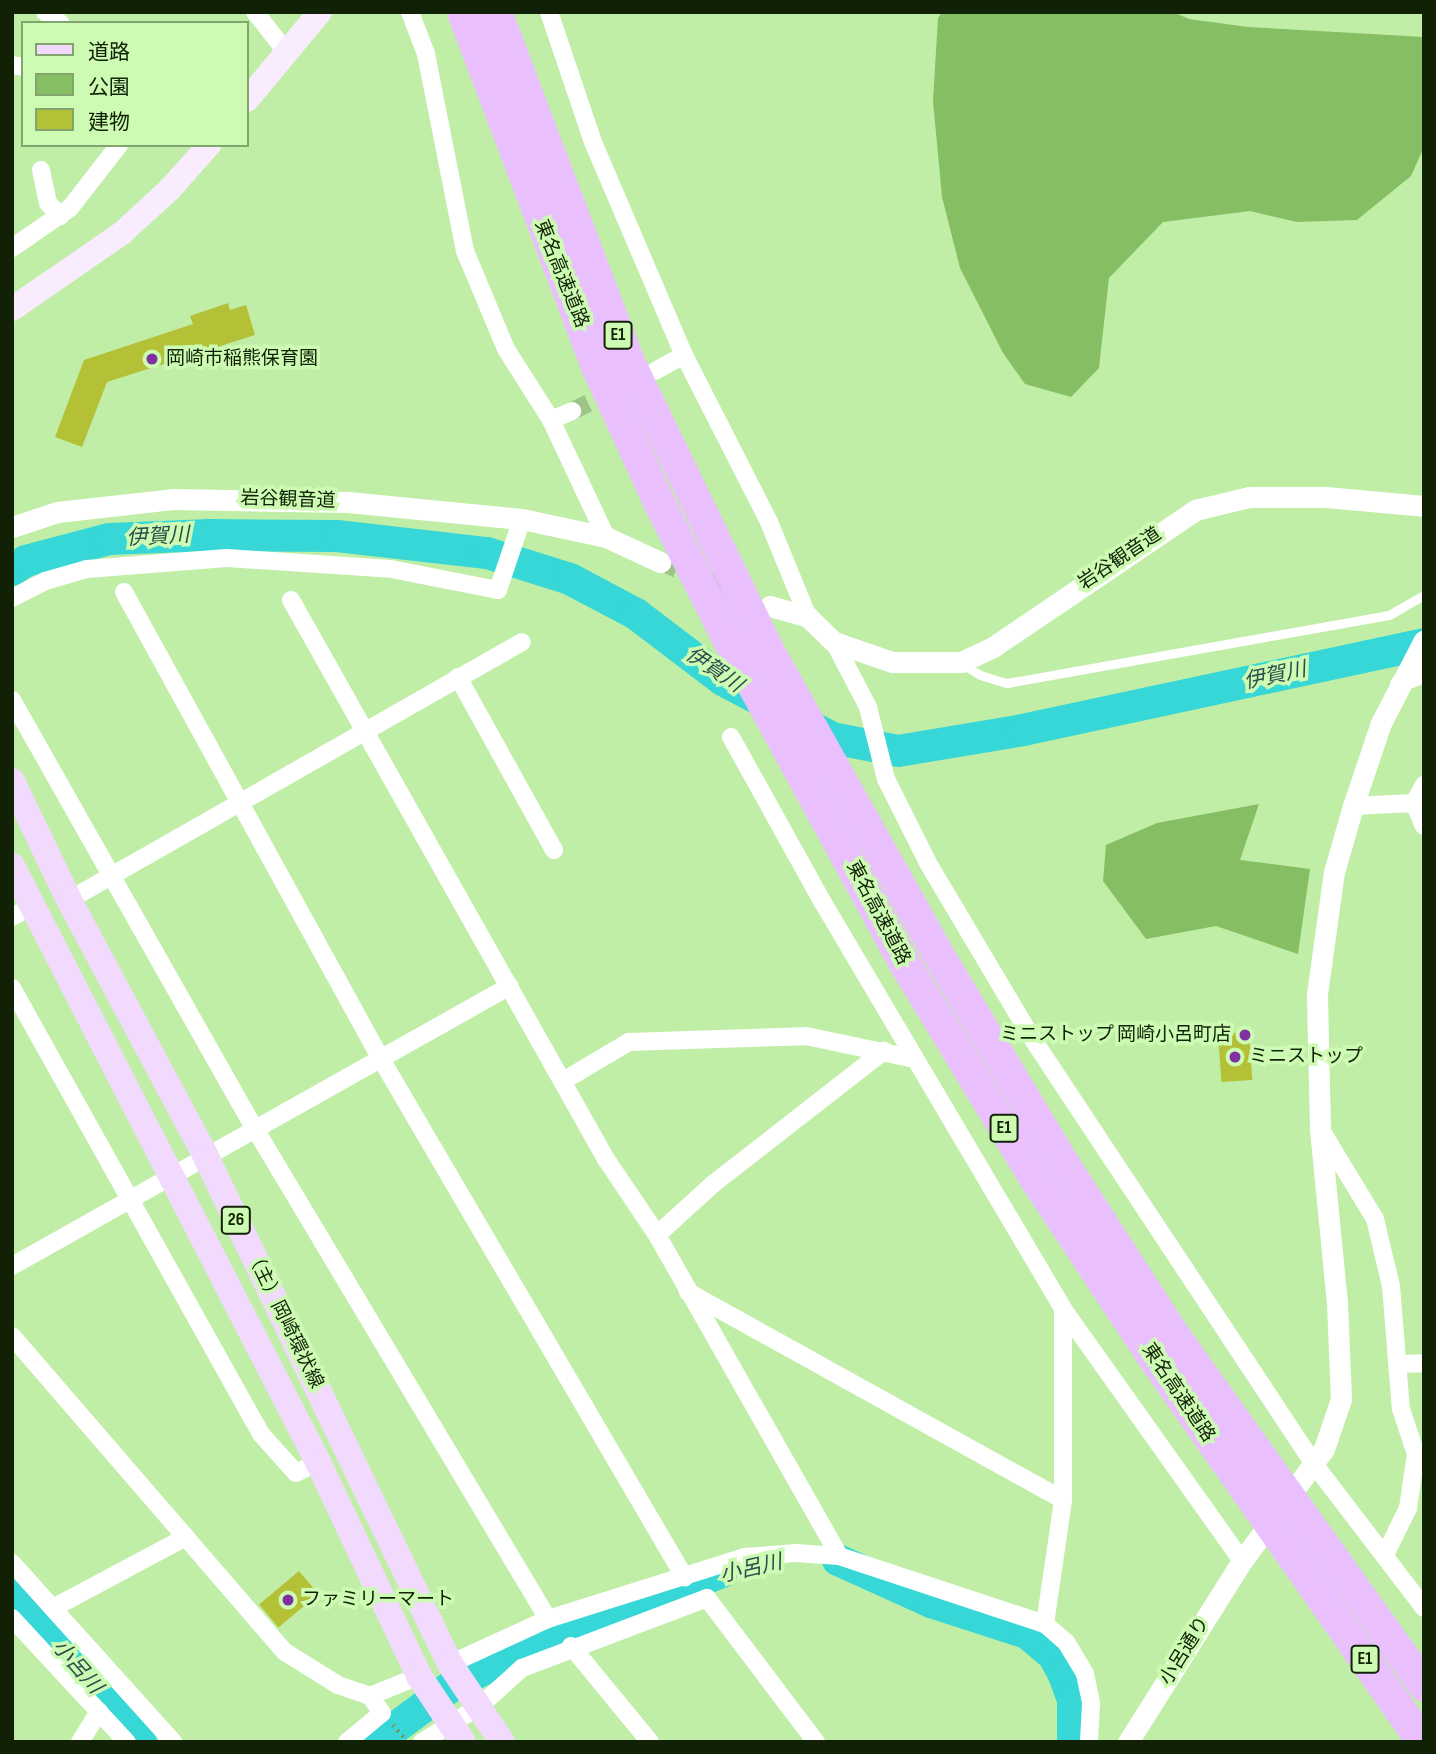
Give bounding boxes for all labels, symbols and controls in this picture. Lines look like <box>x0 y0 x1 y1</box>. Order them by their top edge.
legend <box>21 21 248 147</box>
text: 道路 <box>88 40 130 65</box>
text: 公園 <box>88 75 130 100</box>
text: 建物 <box>88 110 130 135</box>
street label: 東名高速道路 <box>529 217 593 331</box>
road number: E1 <box>602 320 634 349</box>
place label: 岡崎市稲熊保育園 <box>166 348 318 370</box>
marker: 岡崎市稲熊保育園 <box>144 351 160 367</box>
street label: 岩谷観音道 <box>240 487 336 513</box>
water label: 伊賀川 <box>126 523 190 551</box>
street label: 岩谷観音道 <box>1074 523 1166 595</box>
water label: 伊賀川 <box>681 642 747 698</box>
water label: 伊賀川 <box>1242 657 1308 695</box>
street label: 東名高速道路 <box>841 857 915 969</box>
place label: ミニストップ 岡崎小呂町店 <box>1000 1024 1231 1046</box>
marker: ミニストップ 岡崎小呂町店 <box>1237 1027 1253 1043</box>
place label: ミニストップ <box>1249 1046 1363 1068</box>
marker: ミニストップ <box>1227 1049 1243 1065</box>
road number: E1 <box>988 1114 1020 1142</box>
road number: 26 <box>220 1205 252 1234</box>
street label: （主）岡崎環状線 <box>240 1246 328 1392</box>
street label: 東名高速道路 <box>1137 1339 1219 1447</box>
water label: 小呂川 <box>717 1550 785 1588</box>
place label: ファミリーマート <box>302 1589 454 1611</box>
marker: ファミリーマート <box>280 1592 296 1608</box>
street label: 小呂通り <box>1155 1613 1215 1689</box>
water label: 小呂川 <box>47 1635 107 1699</box>
road number: E1 <box>1349 1644 1381 1674</box>

